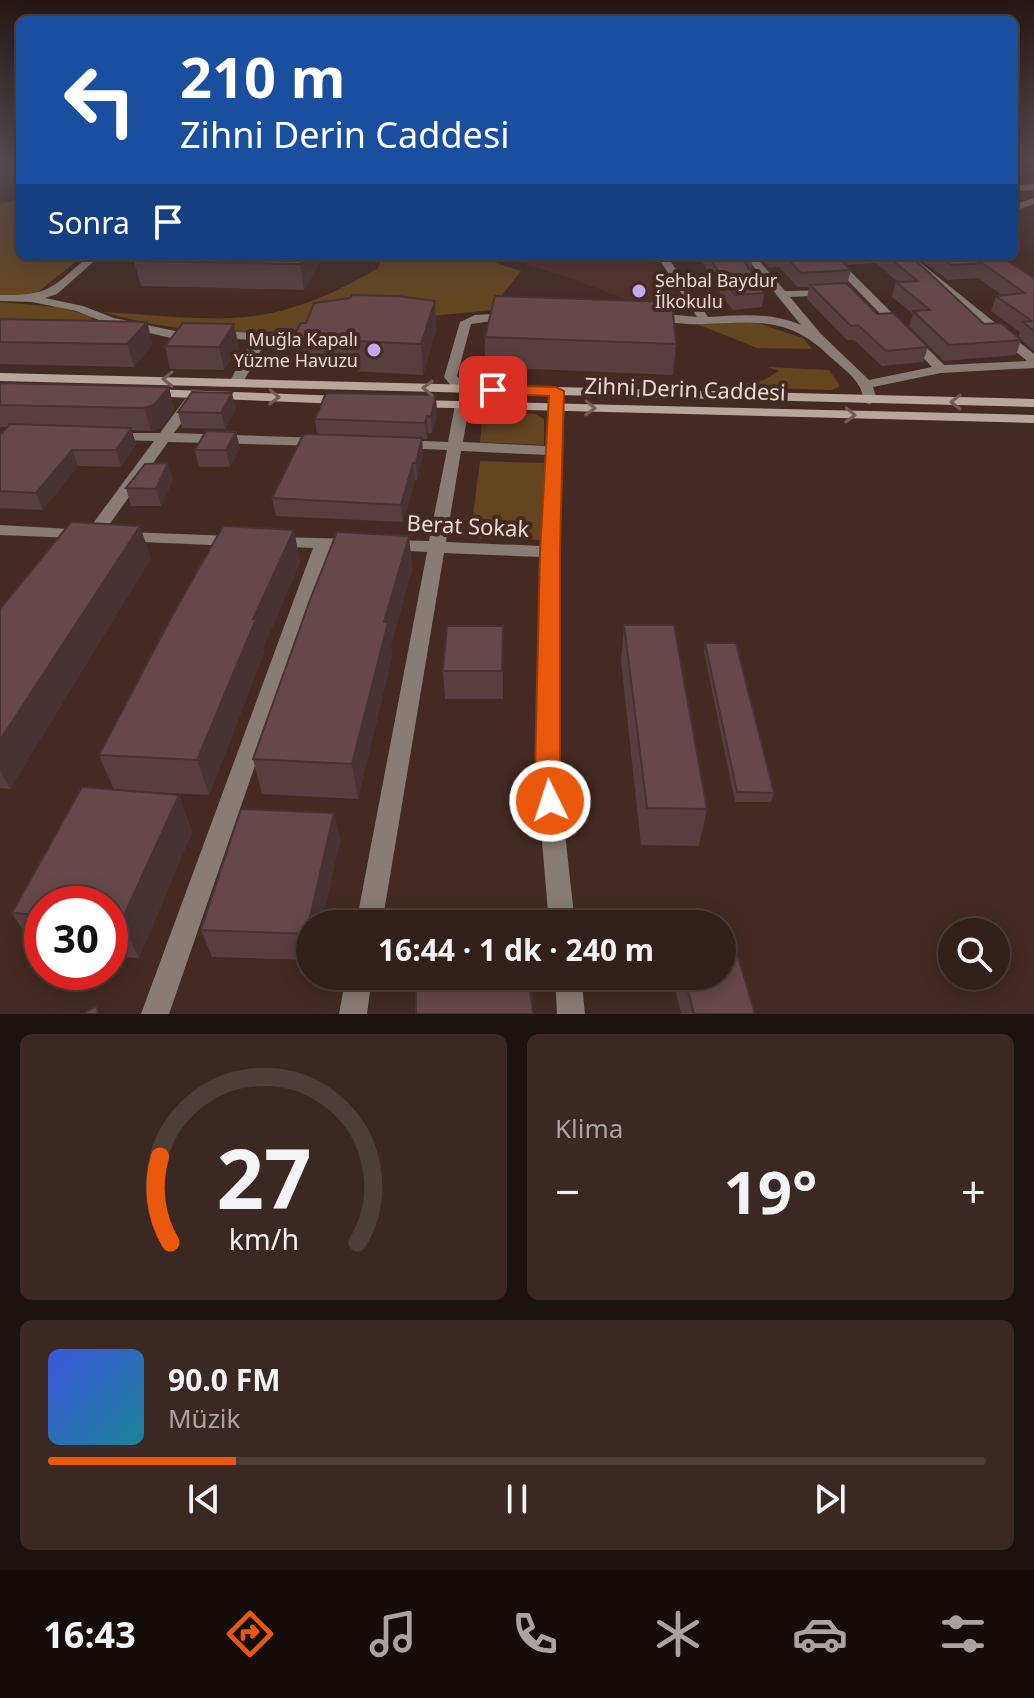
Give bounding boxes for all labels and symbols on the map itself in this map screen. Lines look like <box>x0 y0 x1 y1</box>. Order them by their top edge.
place label: Şehbal Baydur İlkokulu <box>655 268 778 313</box>
marker: Şehbal Baydur İlkokulu <box>630 282 648 300</box>
place label: Muğla Kapalı Yüzme Havuzu <box>234 327 358 372</box>
marker: Muğla Kapalı Yüzme Havuzu <box>365 341 383 359</box>
pin <box>459 356 527 424</box>
street label: Zihni Derin Caddesi <box>584 369 786 407</box>
one-way arrow <box>161 371 174 388</box>
one-way arrow <box>421 379 434 396</box>
one-way arrow <box>268 389 281 406</box>
one-way arrow <box>949 393 962 410</box>
one-way arrow <box>584 400 597 417</box>
one-way arrow <box>844 406 857 424</box>
street label: Berat Sokak <box>406 507 530 543</box>
position arrow <box>508 759 592 843</box>
speed limit sign: 30 <box>24 886 128 990</box>

